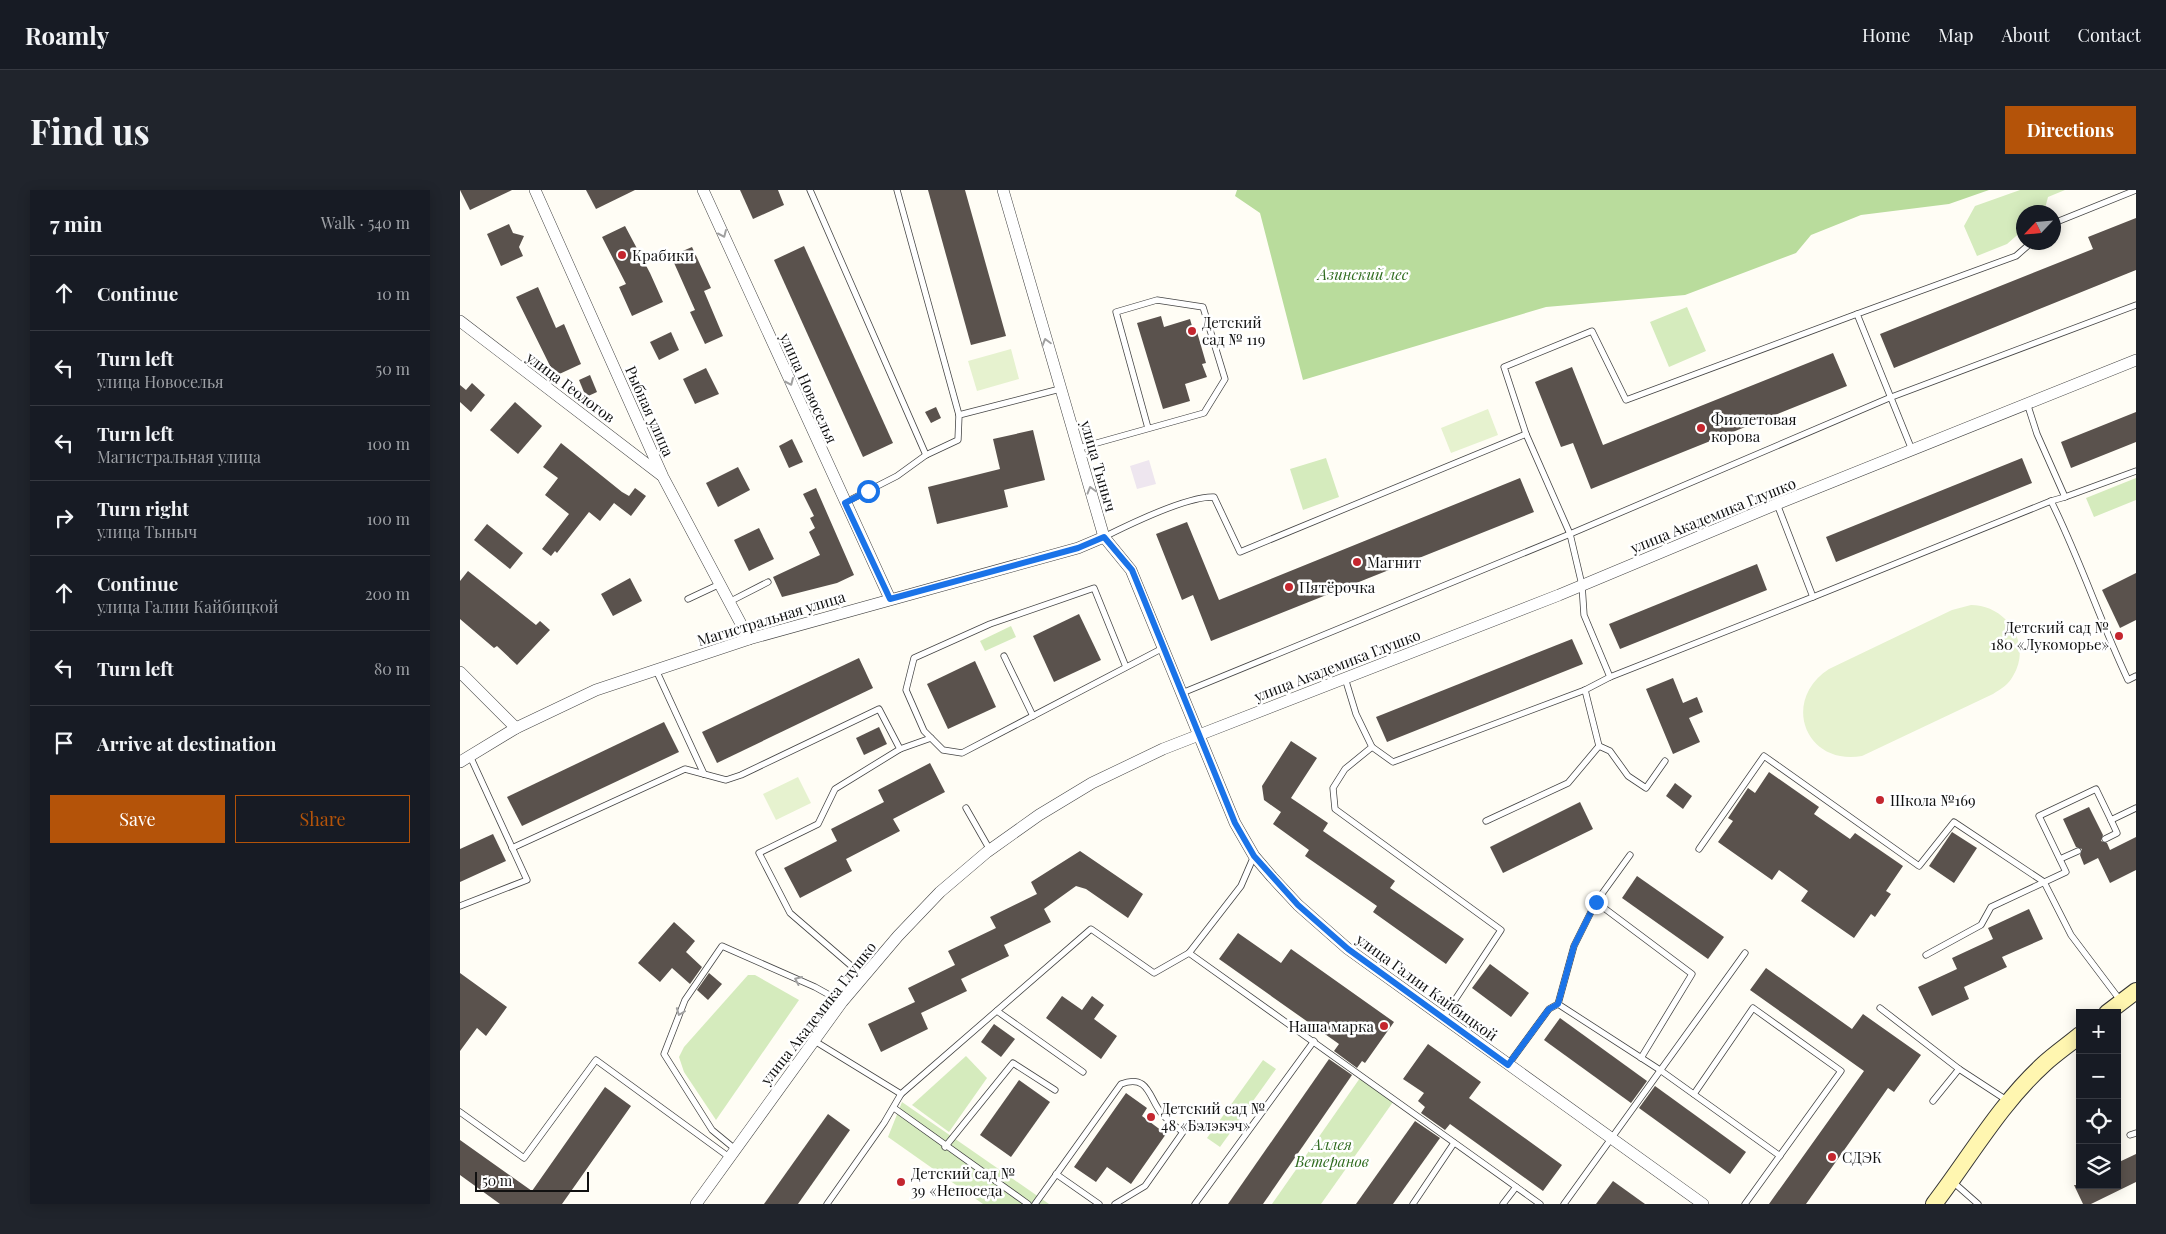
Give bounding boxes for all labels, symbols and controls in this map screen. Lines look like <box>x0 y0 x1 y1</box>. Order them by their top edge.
text: Roamly <box>25 19 109 51</box>
text: Home <box>1862 23 1910 47</box>
text: Map <box>1938 23 1973 47</box>
text: About <box>2001 23 2050 47</box>
text: Contact <box>2078 23 2141 47</box>
button: Directions <box>2005 106 2136 154</box>
text: Find us <box>30 107 150 154</box>
north arrow <box>2016 205 2061 250</box>
text: 7 min <box>50 209 103 237</box>
text: Walk · 540 m <box>321 212 410 233</box>
one-way arrow <box>717 229 727 238</box>
place label: Крабики <box>632 245 694 265</box>
marker: Крабики <box>616 249 628 261</box>
park label: Азинский лес <box>1316 264 1409 284</box>
icon: ahead <box>50 279 78 307</box>
text: Continue <box>97 280 178 306</box>
text: 10 m <box>376 283 410 304</box>
place label: Детский сад № 119 <box>1202 312 1265 349</box>
marker: Детский сад № 119 <box>1186 325 1198 337</box>
street label: улица Новоселья <box>775 329 842 446</box>
one-way arrow <box>1042 338 1052 347</box>
text: Turn left <box>97 345 174 371</box>
street label: улица Геологов <box>522 346 619 427</box>
icon: left <box>50 354 78 382</box>
text: 50 m <box>376 358 410 379</box>
street label: Рыбная улица <box>621 362 679 460</box>
text: улица Новоселья <box>97 371 224 392</box>
one-way arrow <box>784 377 795 386</box>
place label: Фиолетовая корова <box>1711 409 1797 446</box>
street label: улица Тыныч <box>1076 417 1122 514</box>
text: Turn left <box>97 420 174 446</box>
marker: Фиолетовая корова <box>1695 422 1707 434</box>
icon: left <box>50 429 78 457</box>
text: 100 m <box>367 433 410 454</box>
text: Магистральная улица <box>97 446 261 467</box>
street label: улица Академика Глушко <box>1626 473 1799 558</box>
route start <box>857 480 880 503</box>
one-way arrow <box>1086 486 1097 495</box>
text: Turn right <box>97 495 189 521</box>
icon: right <box>50 504 78 532</box>
text: 100 m <box>367 508 410 529</box>
text: улица Тыныч <box>97 521 197 542</box>
place label: Магнит <box>1367 552 1421 572</box>
marker: Магнит <box>1351 556 1363 568</box>
text: Continue <box>97 570 178 596</box>
place label: Пятёрочка <box>1299 577 1376 597</box>
icon: ahead <box>50 579 78 607</box>
marker: Пятёрочка <box>1283 581 1295 593</box>
text: 200 m <box>365 583 410 604</box>
street label: Магистральная улица <box>695 586 848 650</box>
text: улица Галии Кайбицкой <box>97 596 278 617</box>
place label: Детский сад № 180 «Лукоморье» <box>1991 617 2109 654</box>
street label: улица Академика Глушко <box>1250 624 1423 706</box>
marker: Детский сад № 180 «Лукоморье» <box>2113 630 2125 642</box>
icon: left <box>50 654 78 682</box>
text: Turn left <box>97 655 174 681</box>
text: 80 m <box>374 658 410 679</box>
icon: arrive <box>50 729 78 757</box>
text: Arrive at destination <box>97 730 277 756</box>
place label: Школа №169 <box>1890 790 1976 810</box>
marker: Школа №169 <box>1874 794 1886 806</box>
button: Save <box>50 795 225 843</box>
button: Share <box>235 795 410 843</box>
route end <box>1585 891 1608 914</box>
street label: улица Галии Кайбицкой <box>1351 928 1502 1045</box>
street label: улица Академика Глушко <box>755 937 880 1090</box>
one-way arrow <box>794 975 803 986</box>
one-way arrow <box>676 1007 686 1016</box>
map controls <box>2076 1009 2121 1189</box>
button: + <box>2076 1009 2121 1054</box>
place label: Наша марка <box>1288 1016 1375 1036</box>
marker: Наша марка <box>1378 1020 1390 1032</box>
button: − <box>2076 1054 2121 1099</box>
place label: Детский сад № 48 «Бэлэкэч» <box>1161 1098 1265 1135</box>
button: locate <box>2076 1099 2121 1144</box>
marker: Детский сад № 48 «Бэлэкэч» <box>1145 1111 1157 1123</box>
park label: Аллея Ветеранов <box>1294 1134 1369 1171</box>
button: layers <box>2076 1144 2121 1189</box>
place label: СДЭК <box>1842 1147 1882 1167</box>
marker: СДЭК <box>1826 1151 1838 1163</box>
place label: Детский сад № 39 «Непоседа <box>911 1163 1015 1200</box>
scale bar <box>475 1169 589 1192</box>
text: 50 m <box>482 1171 512 1190</box>
marker: Детский сад № 39 «Непоседа <box>895 1176 907 1188</box>

